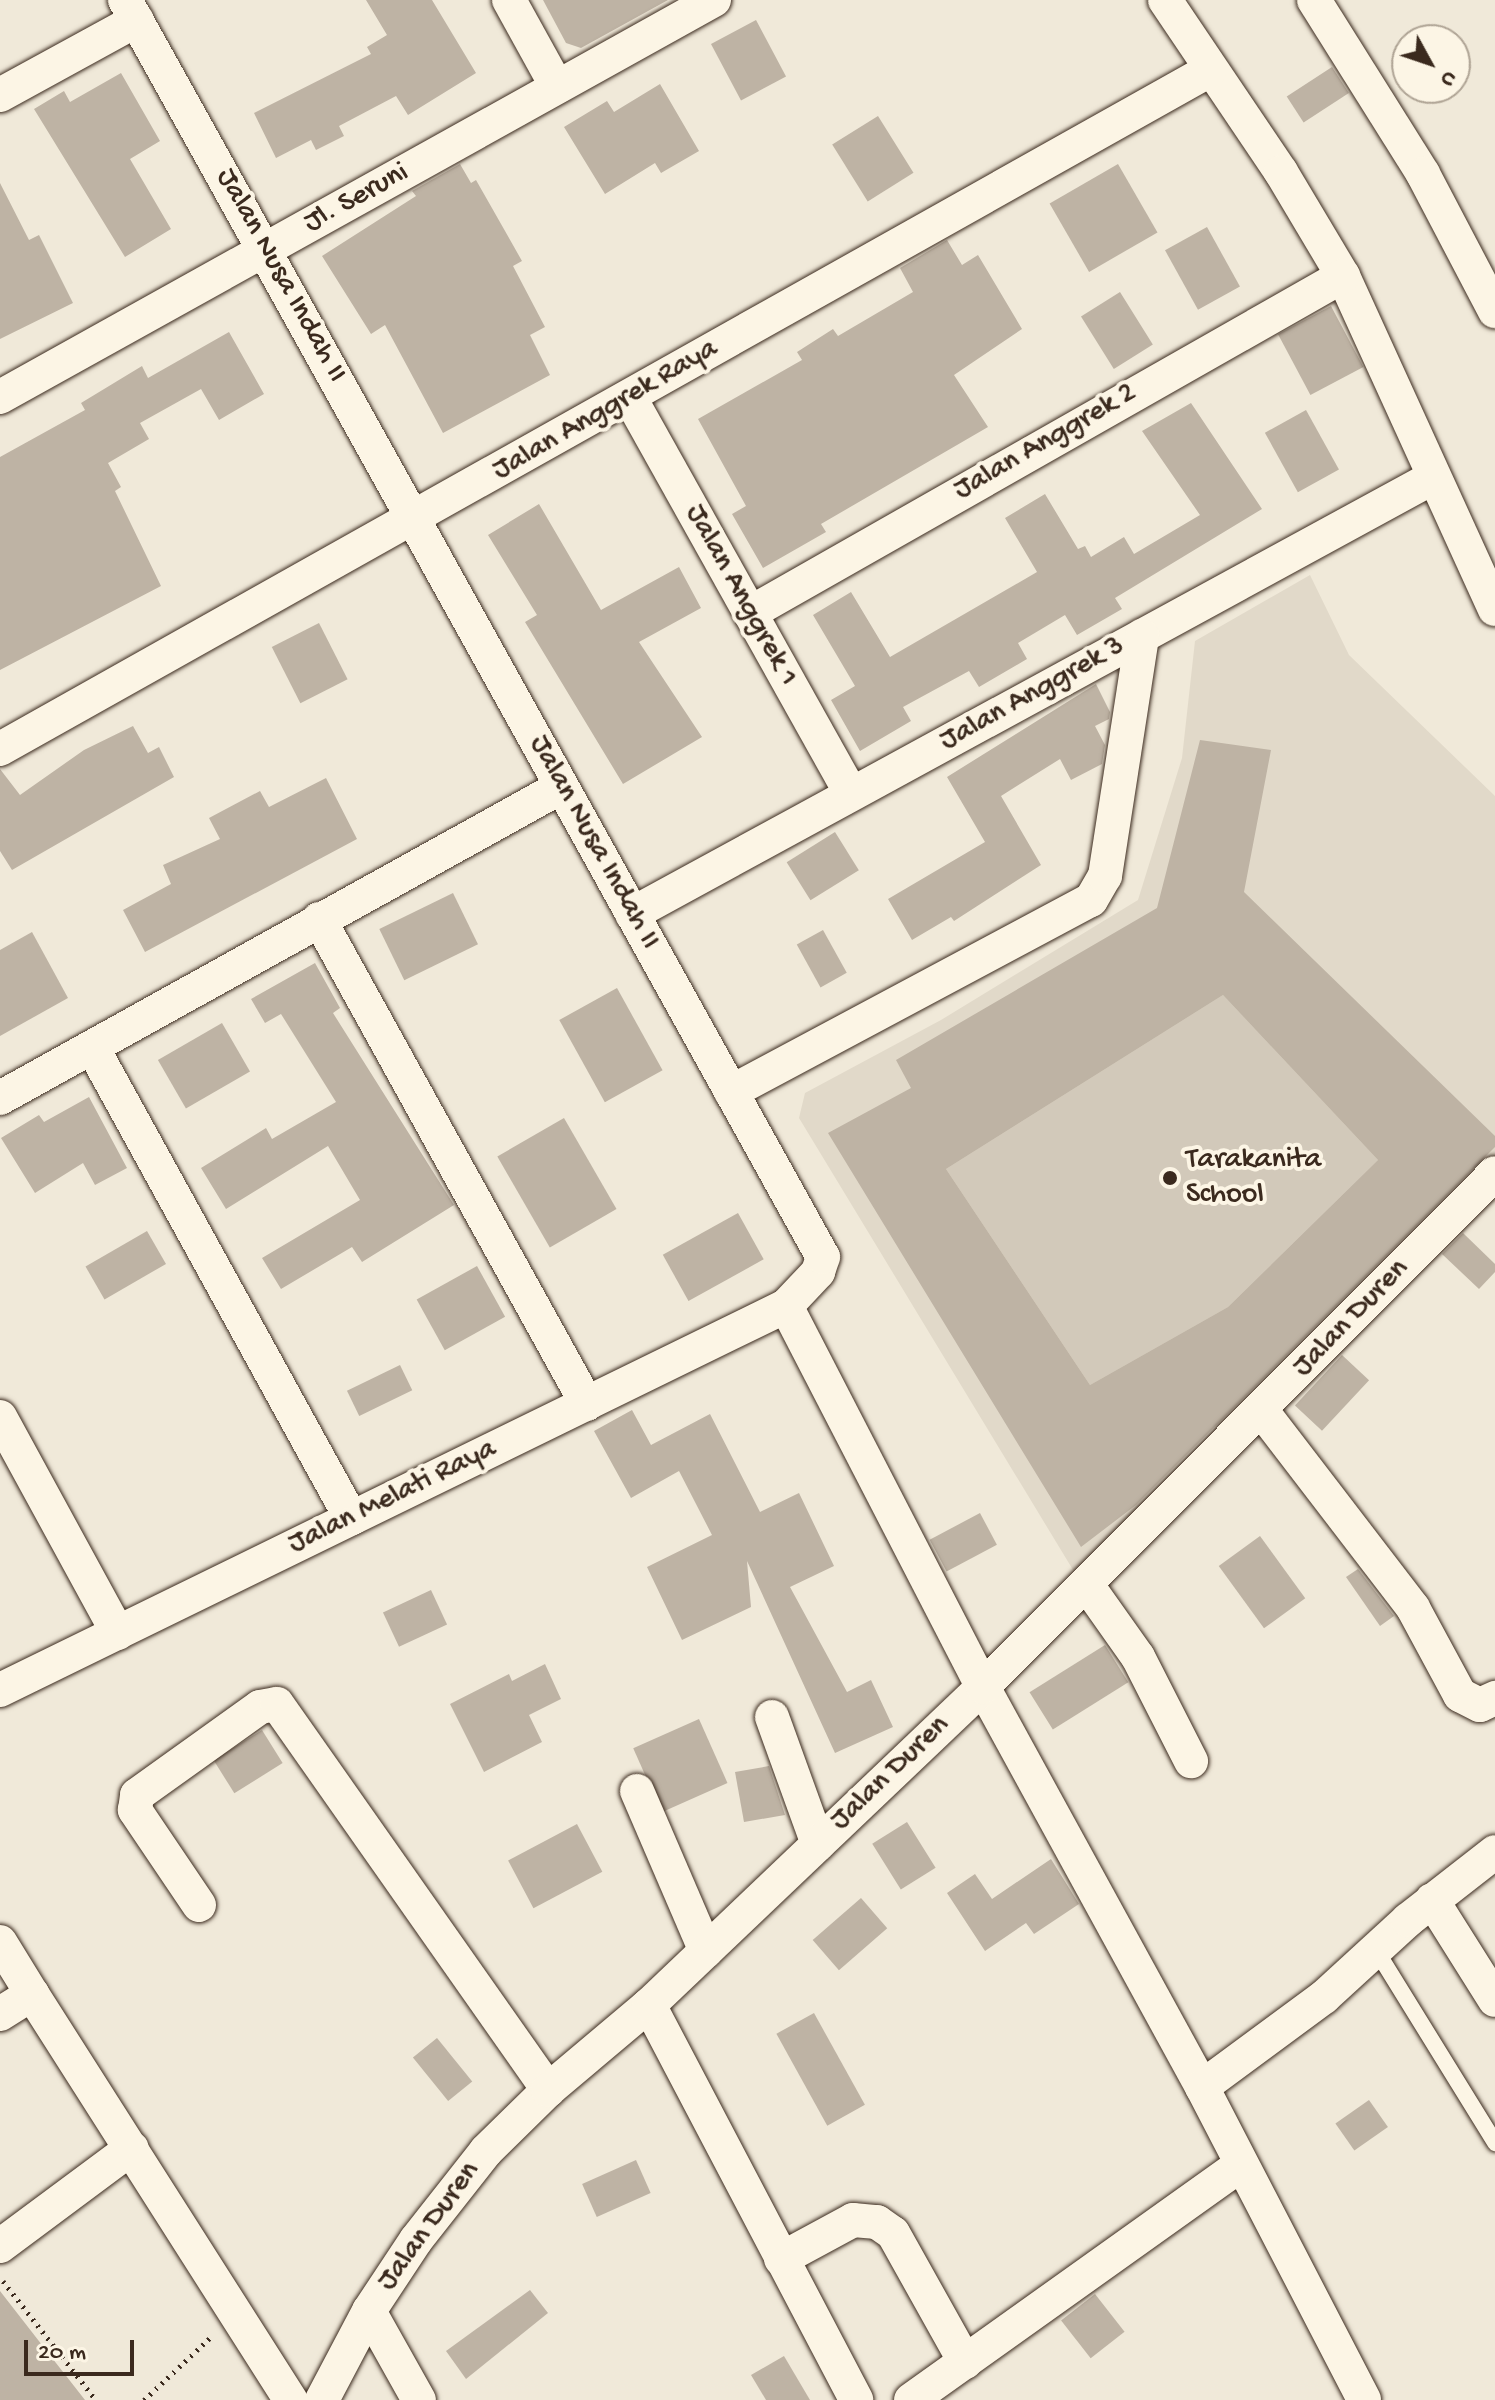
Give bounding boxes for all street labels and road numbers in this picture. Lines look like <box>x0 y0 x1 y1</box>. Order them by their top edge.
street label: Jl. Seruni <box>298 156 416 242</box>
street label: Jalan Nusa Indah II <box>206 163 354 389</box>
street label: Jalan Anggrek Raya <box>487 332 725 490</box>
street label: Jalan Anggrek 2 <box>948 376 1144 510</box>
street label: Jalan Anggrek 1 <box>675 499 805 693</box>
street label: Jalan Anggrek 3 <box>934 629 1132 761</box>
street label: Jalan Nusa Indah II <box>519 730 667 956</box>
street label: Jalan Duren <box>1287 1252 1417 1386</box>
street label: Jalan Melati Raya <box>283 1432 503 1564</box>
street label: Jalan Duren <box>824 1709 958 1839</box>
street label: Jalan Duren <box>371 2155 489 2299</box>

